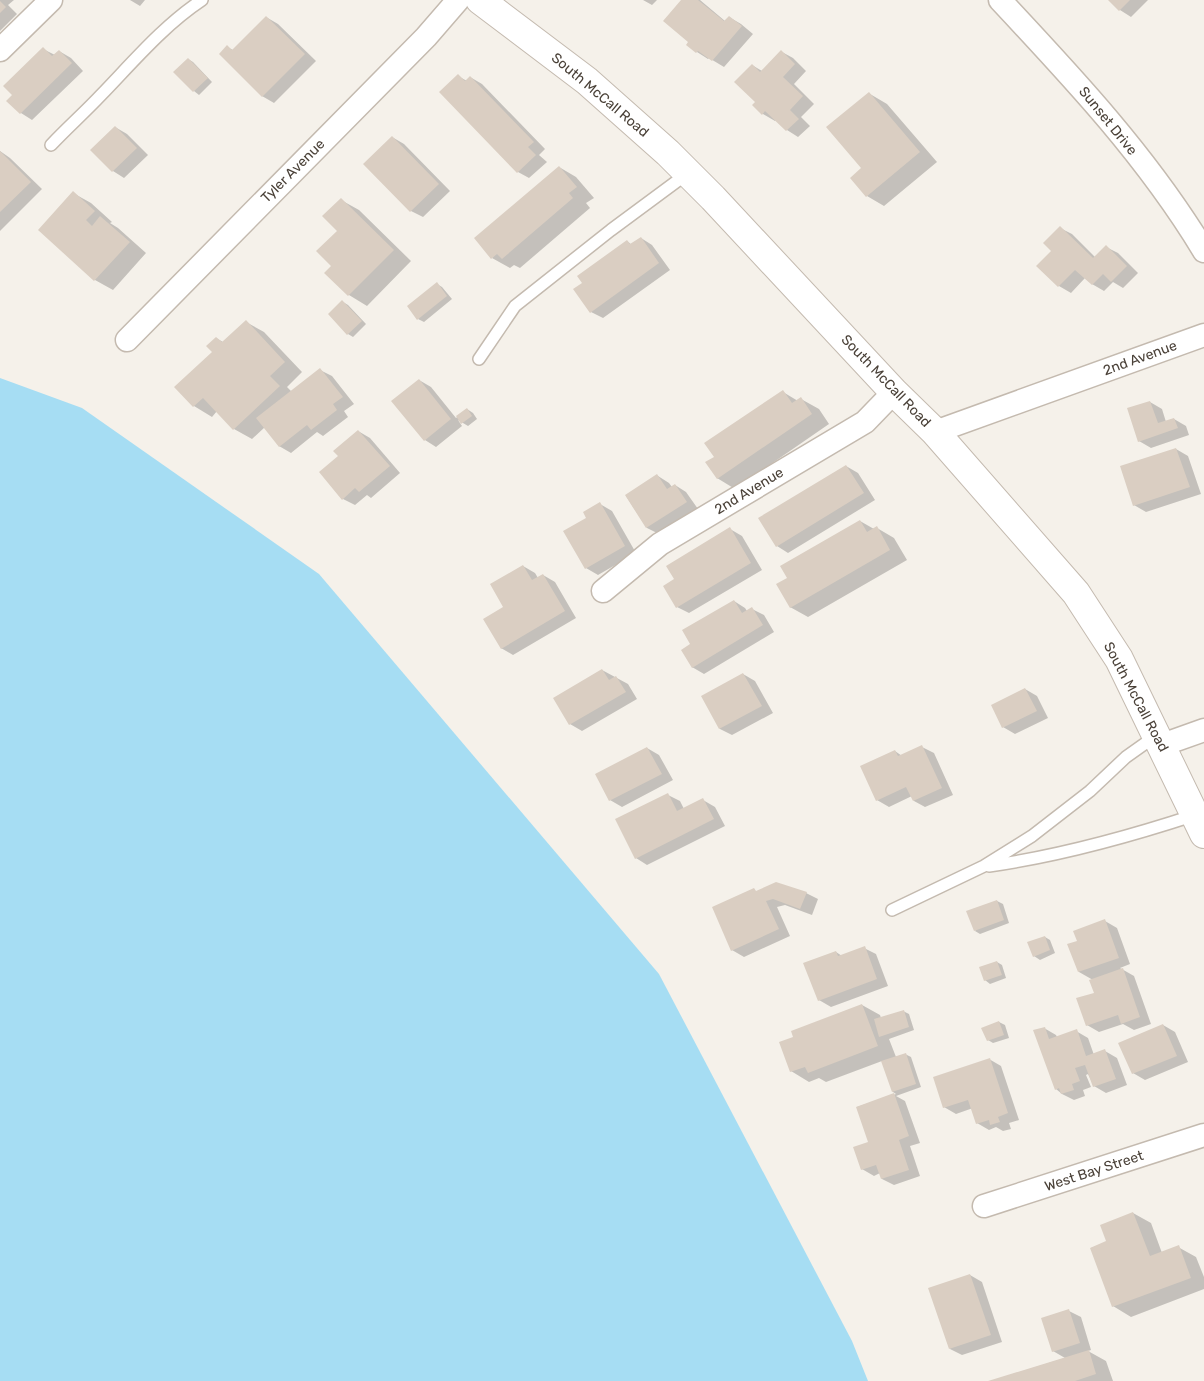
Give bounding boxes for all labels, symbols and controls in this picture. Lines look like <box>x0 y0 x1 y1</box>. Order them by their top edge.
street label: South McCall Road <box>548 49 652 141</box>
street label: Sunset Drive <box>1075 83 1141 159</box>
street label: Tyler Avenue <box>258 136 328 206</box>
street label: South McCall Road <box>838 331 934 431</box>
street label: 2nd Avenue <box>1101 337 1179 379</box>
street label: 2nd Avenue <box>712 464 787 518</box>
street label: South McCall Road <box>1100 639 1172 755</box>
street label: West Bay Street <box>1042 1147 1146 1195</box>

